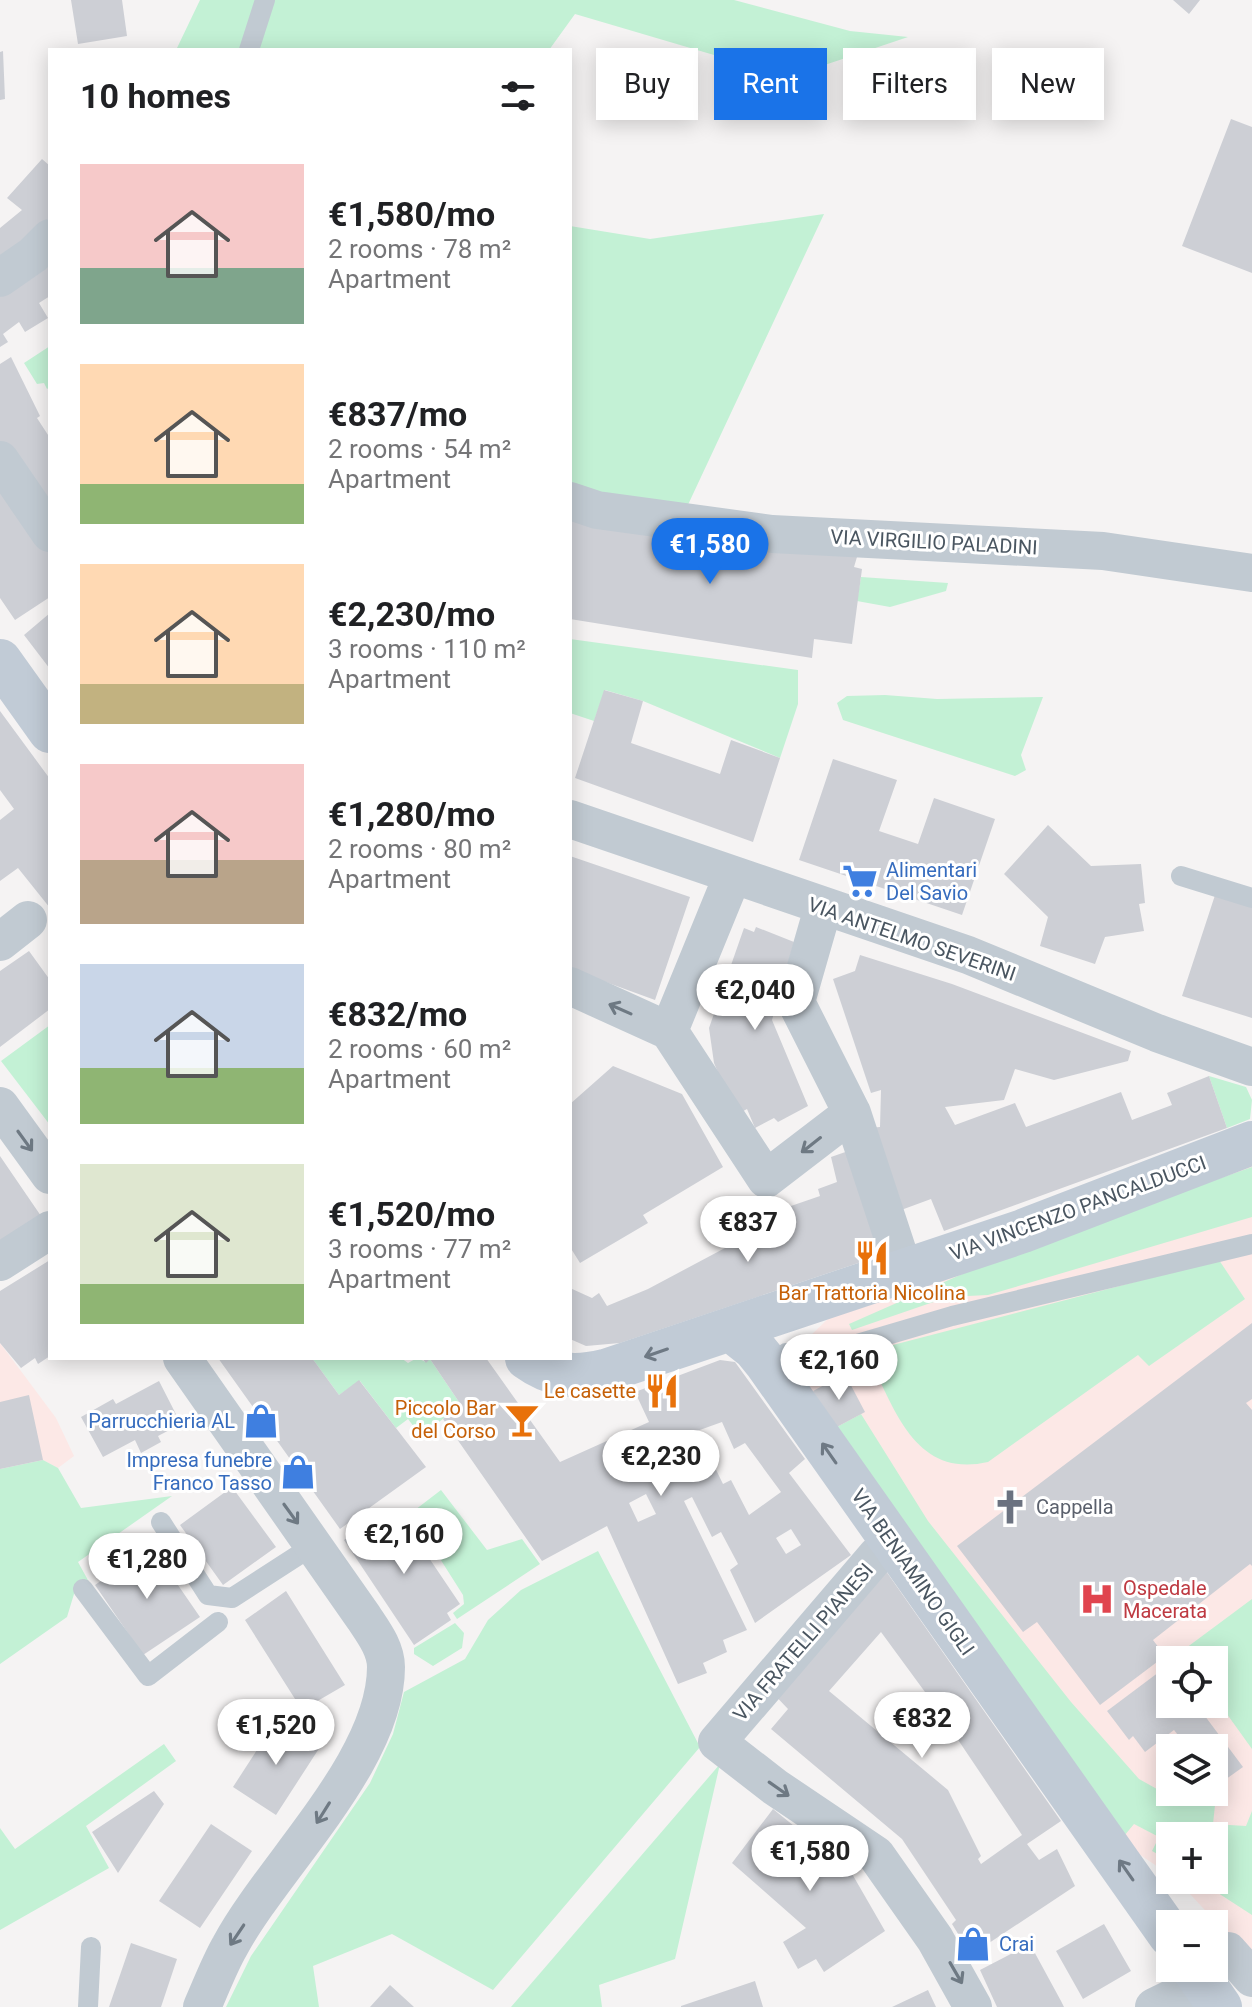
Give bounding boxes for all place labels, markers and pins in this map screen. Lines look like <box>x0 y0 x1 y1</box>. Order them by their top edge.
pin: €1,580 <box>645 518 775 586</box>
place label: Alimentari Del Savio <box>886 858 977 905</box>
supermarket icon: Alimentari Del Savio <box>841 862 879 900</box>
pin: €2,040 <box>690 964 820 1032</box>
pin: €837 <box>701 1196 795 1264</box>
restaurant icon: Bar Trattoria Nicolina <box>853 1239 891 1277</box>
place label: Bar Trattoria Nicolina <box>778 1281 966 1305</box>
pin: €2,160 <box>774 1334 904 1402</box>
restaurant icon: Le casette <box>643 1372 681 1410</box>
place label: Le casette <box>544 1379 636 1403</box>
place label: Piccolo Bar del Corso <box>395 1396 496 1443</box>
bar icon: Piccolo Bar del Corso <box>503 1401 541 1439</box>
shop icon: Parrucchieria AL <box>242 1402 280 1440</box>
place label: Parrucchieria AL <box>88 1409 235 1433</box>
pin: €2,230 <box>596 1430 726 1498</box>
place label: Impresa funebre Franco Tasso <box>126 1448 272 1495</box>
shop icon: Impresa funebre Franco Tasso <box>279 1453 317 1491</box>
church icon: Cappella <box>991 1488 1029 1526</box>
place label: Cappella <box>1036 1495 1114 1519</box>
pin: €2,160 <box>339 1508 469 1576</box>
pin: €1,280 <box>82 1533 212 1601</box>
place label: Ospedale Macerata <box>1123 1576 1207 1623</box>
hospital icon: Ospedale Macerata <box>1078 1580 1116 1618</box>
pin: €832 <box>875 1692 969 1760</box>
pin: €1,520 <box>211 1699 341 1767</box>
pin: €1,580 <box>745 1825 875 1893</box>
shop icon: Crai <box>954 1925 992 1963</box>
place label: Crai <box>999 1932 1034 1956</box>

